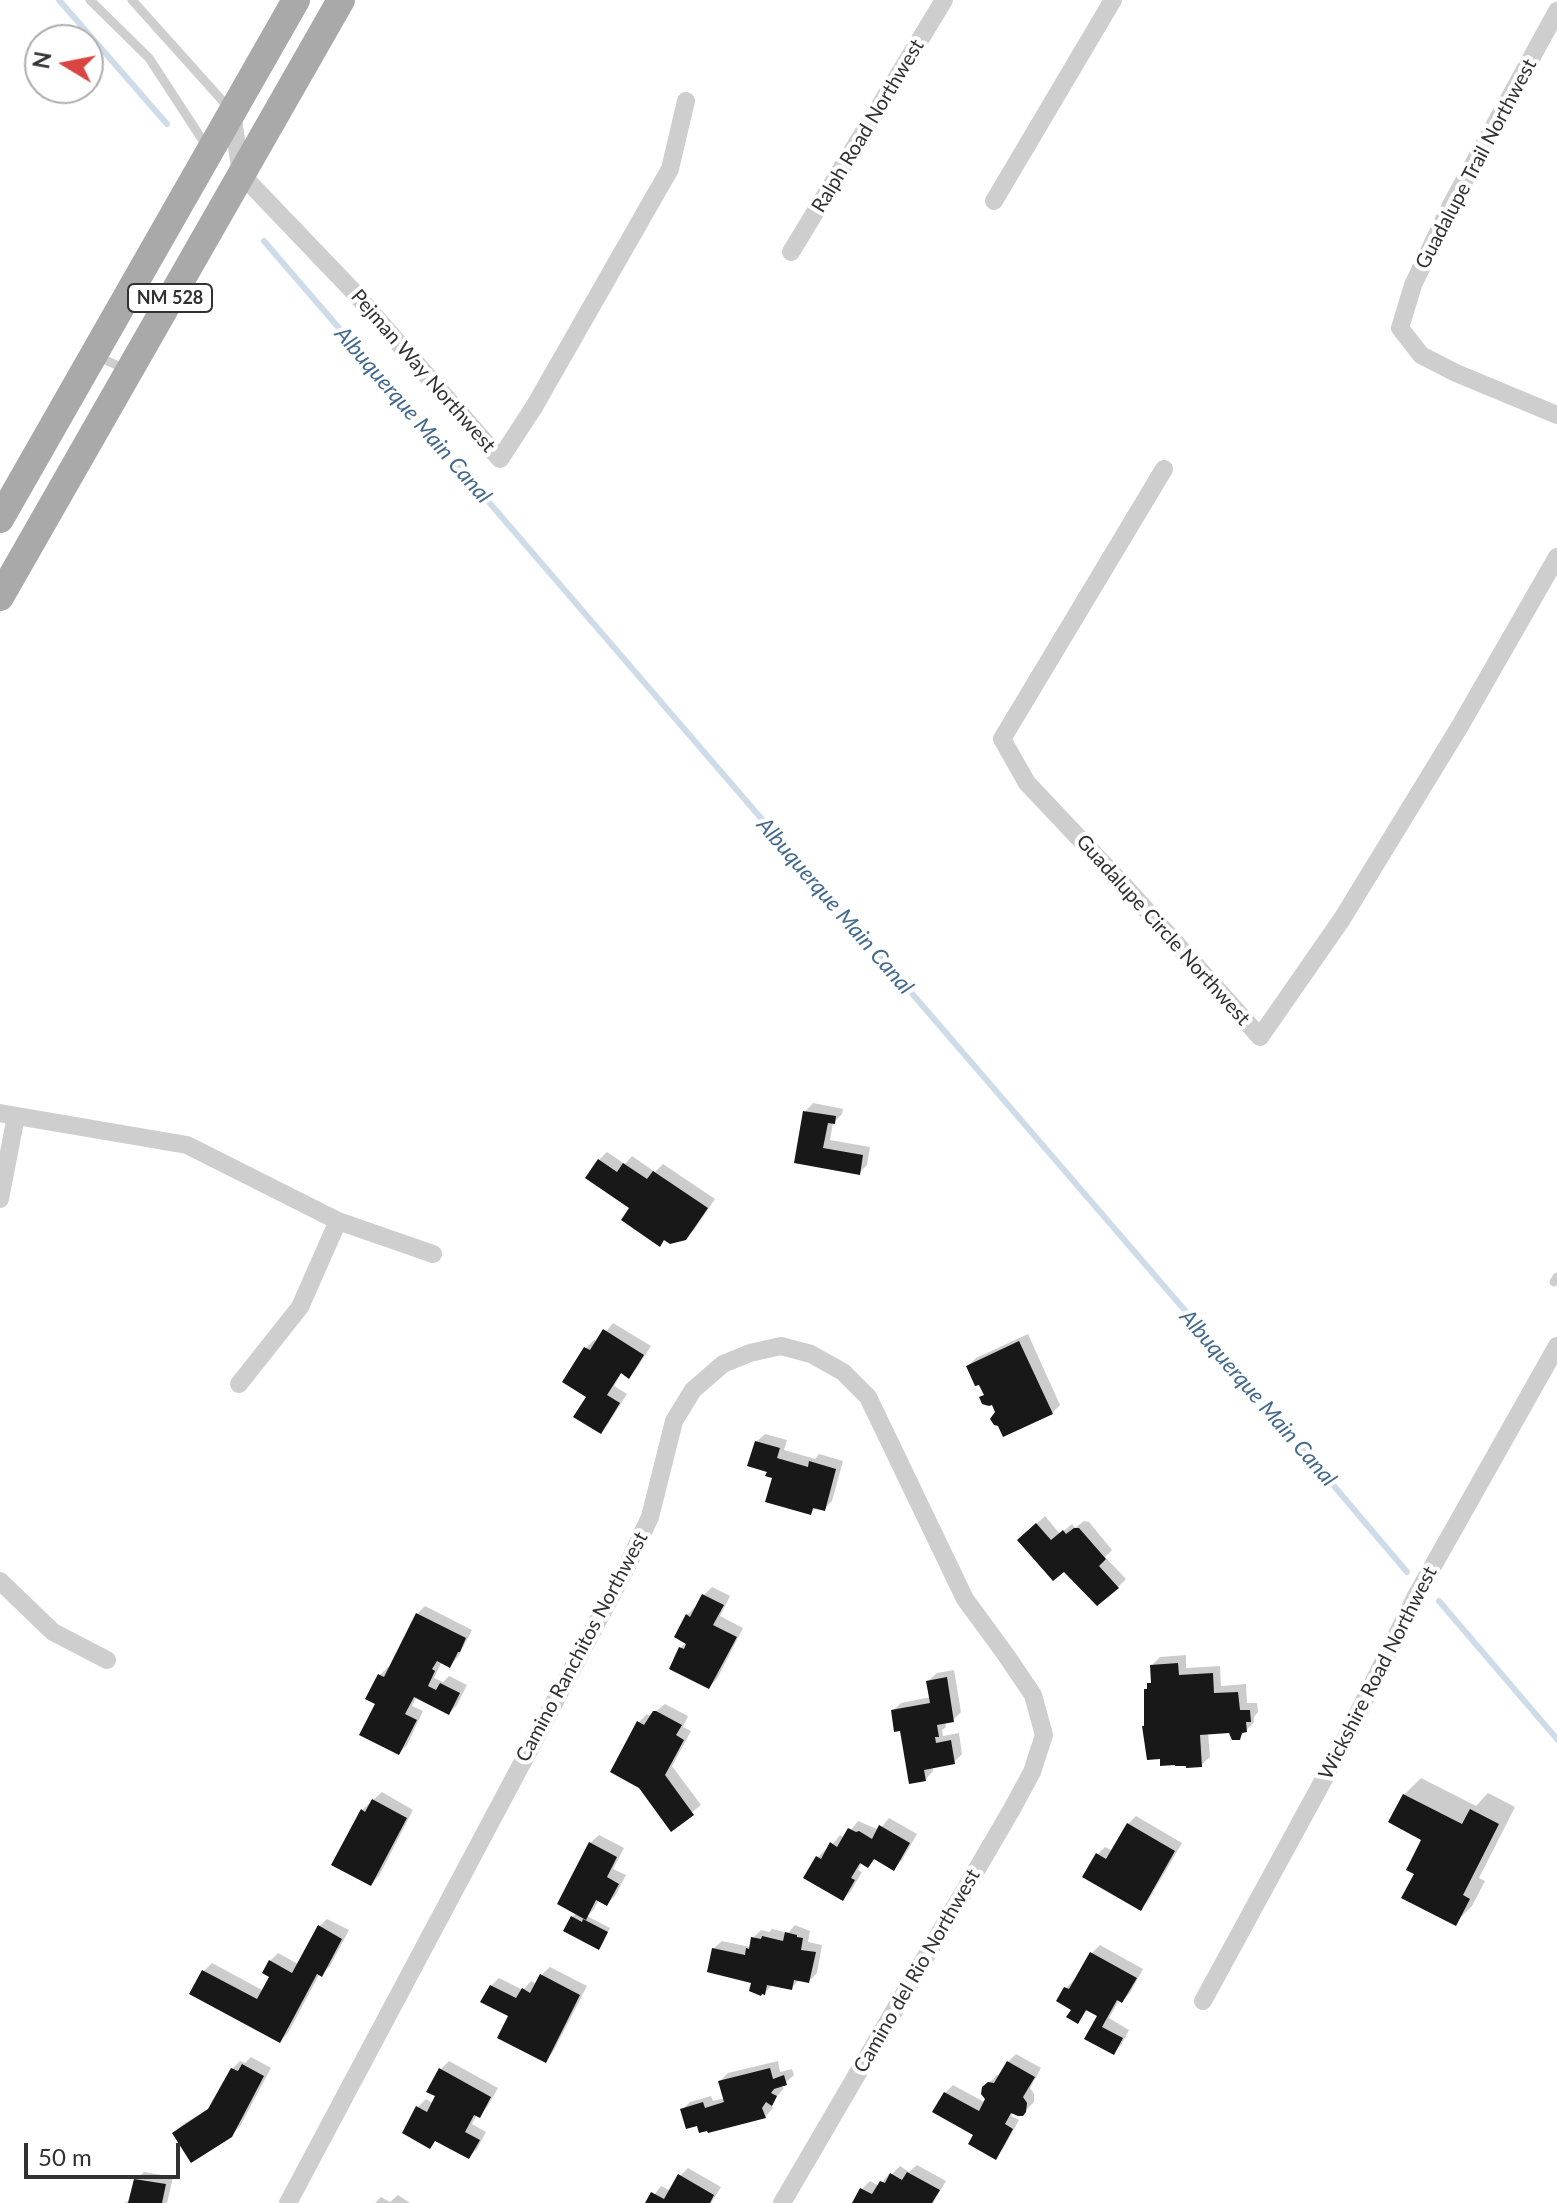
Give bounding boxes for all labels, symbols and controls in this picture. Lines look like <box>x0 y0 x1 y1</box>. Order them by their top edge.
north arrow <box>24 24 104 104</box>
street label: Ralph Road Northwest <box>807 35 929 217</box>
text: N <box>27 49 57 71</box>
street label: Guadalupe Trail Northwest <box>1410 55 1542 273</box>
road number: NM 528 <box>128 284 212 312</box>
street label: Pejman Way Northwest <box>346 285 500 457</box>
water label: Albuquerque Main Canal <box>329 321 497 509</box>
water label: Albuquerque Main Canal <box>751 812 919 1000</box>
street label: Guadalupe Circle Northwest <box>1071 830 1255 1030</box>
water label: Albuquerque Main Canal <box>1174 1304 1342 1492</box>
street label: Camino Ranchitos Northwest <box>511 1528 653 1766</box>
street label: Wickshire Road Northwest <box>1314 1563 1442 1783</box>
street label: Camino del Rio Northwest <box>849 1865 985 2077</box>
scale bar <box>28 2127 184 2177</box>
text: 50 m <box>38 2142 92 2171</box>

